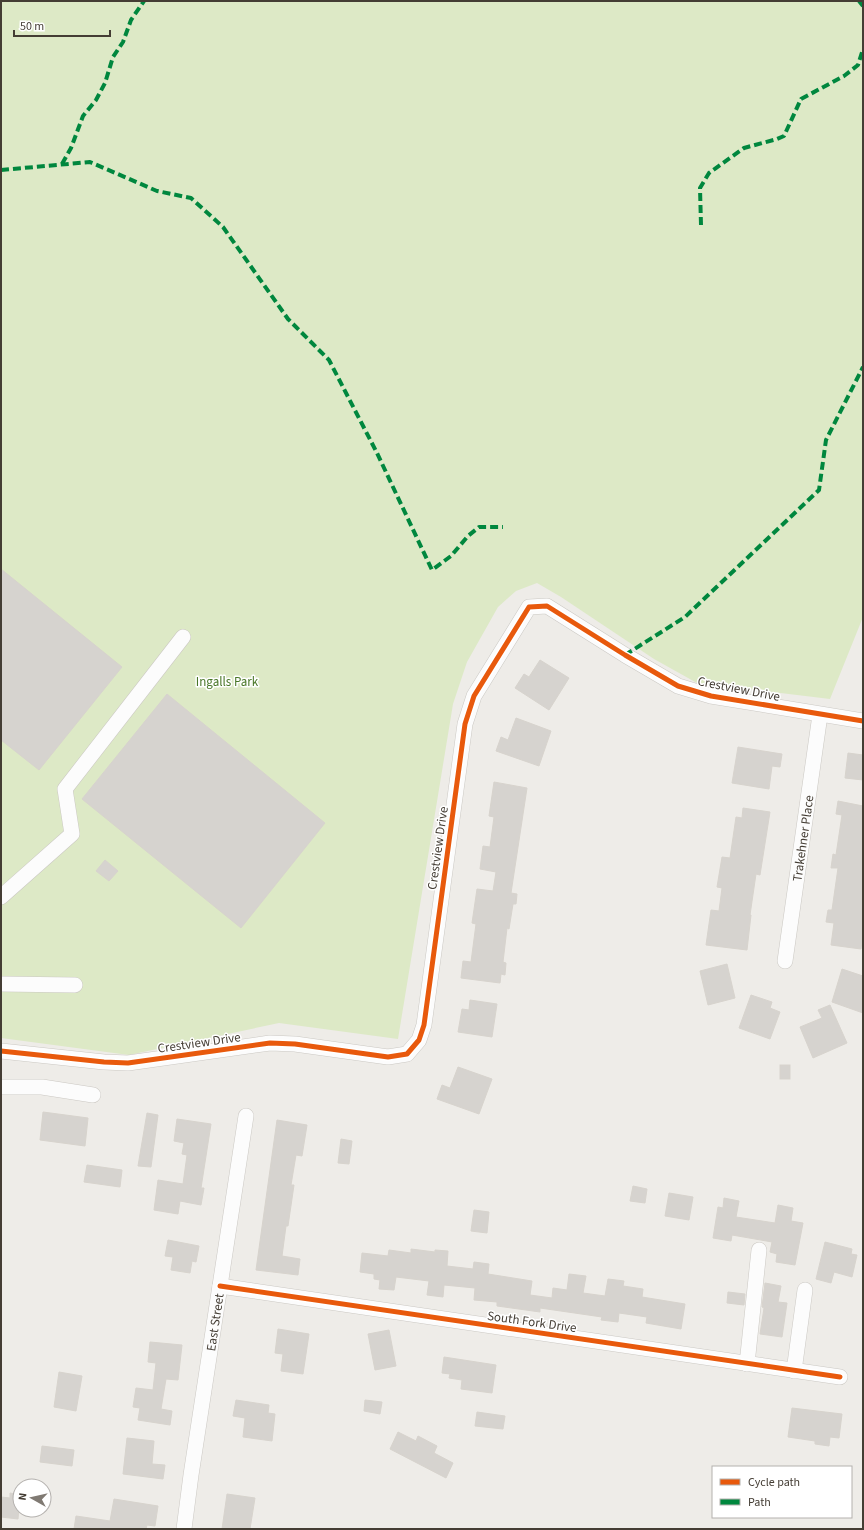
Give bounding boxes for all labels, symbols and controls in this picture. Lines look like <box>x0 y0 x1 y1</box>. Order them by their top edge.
scale bar <box>14 12 110 38</box>
text: 50 m <box>20 18 44 35</box>
street label: Crestview Drive <box>696 672 782 706</box>
park label: Ingalls Park <box>196 673 259 691</box>
street label: Trakehner Place <box>788 794 818 883</box>
street label: Crestview Drive <box>423 805 453 891</box>
street label: Crestview Drive <box>156 1028 242 1058</box>
street label: East Street <box>202 1292 229 1353</box>
street label: South Fork Drive <box>486 1307 578 1337</box>
legend <box>712 1466 852 1518</box>
text: Cycle path <box>748 1474 800 1491</box>
north arrow <box>12 1478 52 1518</box>
text: N <box>15 1492 31 1501</box>
text: Path <box>748 1494 771 1511</box>

